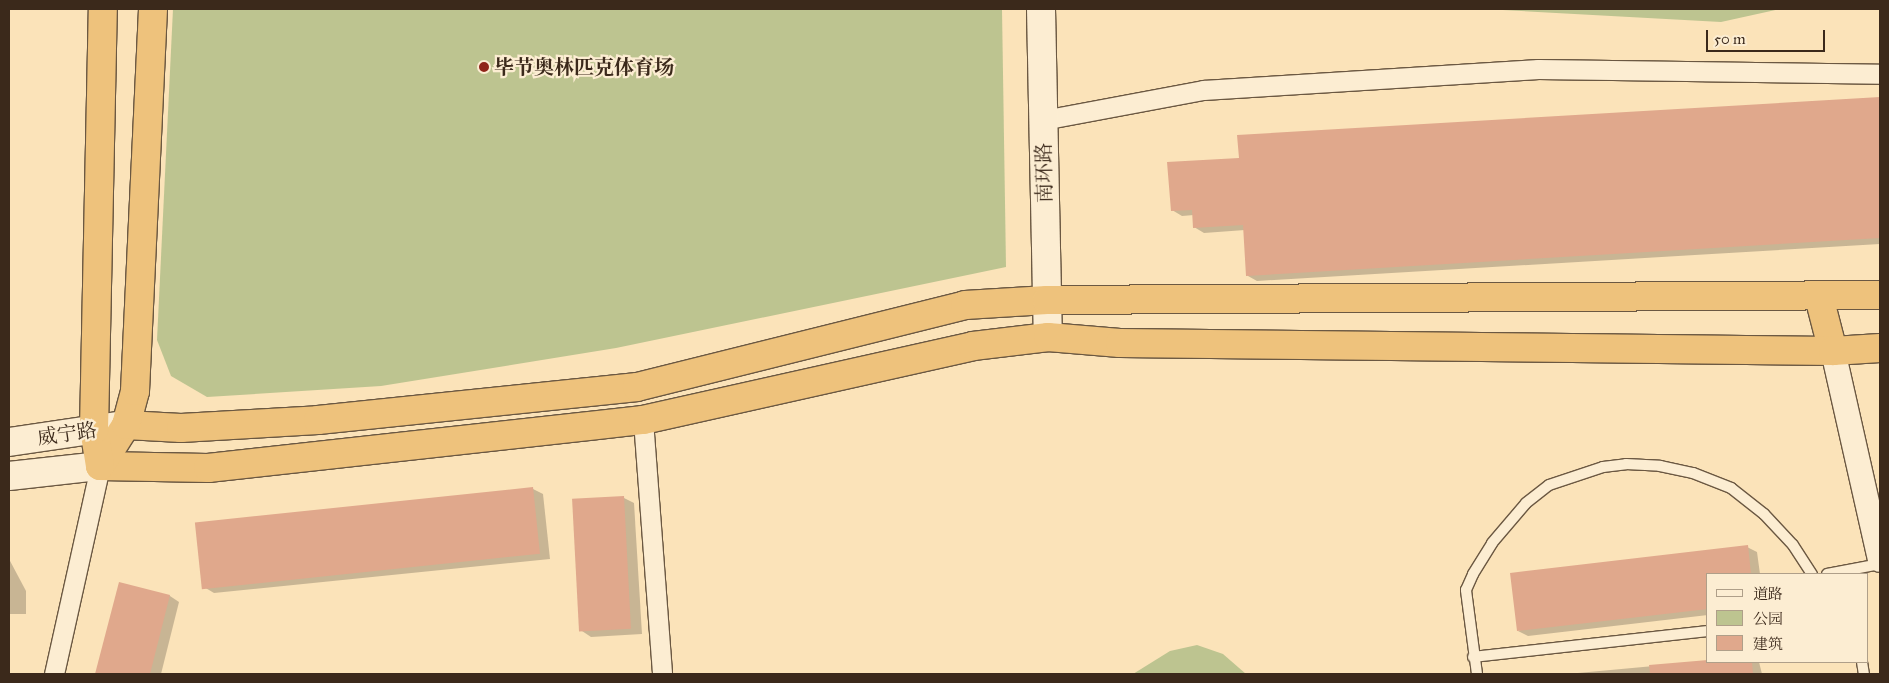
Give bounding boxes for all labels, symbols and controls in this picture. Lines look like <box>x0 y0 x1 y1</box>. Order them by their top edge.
scale bar <box>1709 20 1828 52</box>
text: 50 m <box>1714 30 1746 48</box>
place label: 毕节奥林匹克体育场 <box>494 55 674 79</box>
marker: 毕节奥林匹克体育场 <box>478 61 490 73</box>
street label: 南环路 <box>1031 143 1057 203</box>
street label: 威宁路 <box>36 418 98 450</box>
legend <box>1706 573 1869 663</box>
text: 道路 <box>1753 585 1783 603</box>
text: 公园 <box>1753 610 1783 628</box>
text: 建筑 <box>1753 635 1783 653</box>

